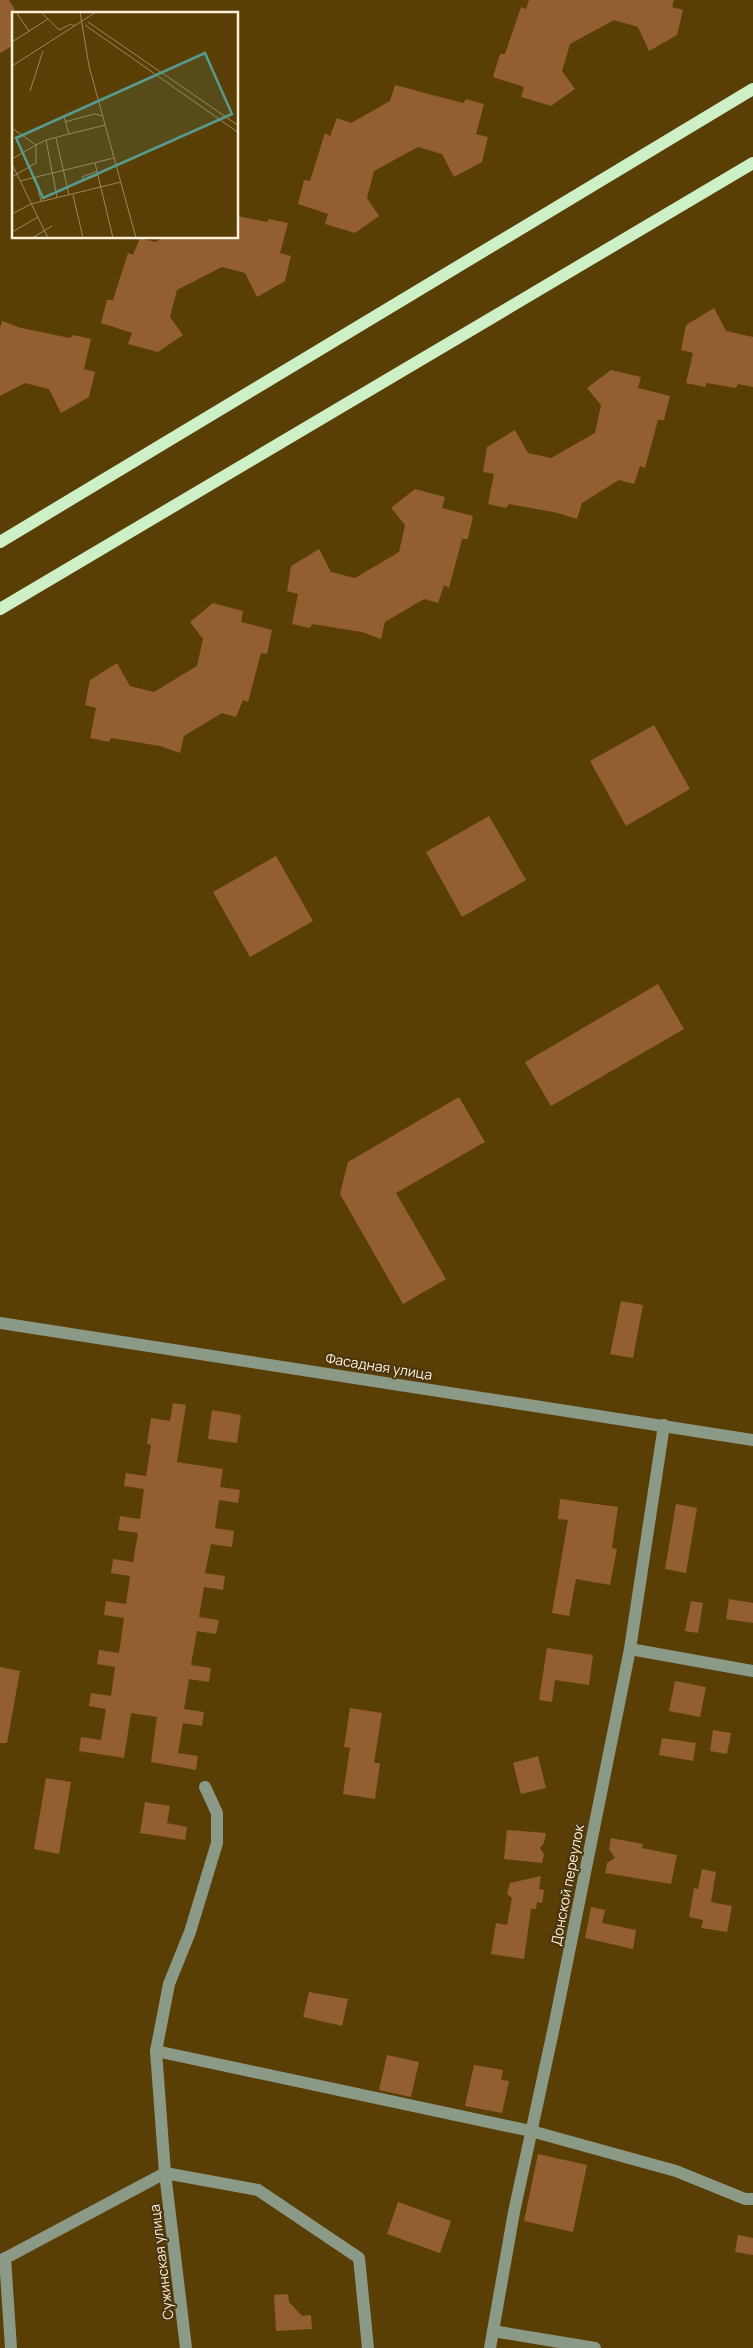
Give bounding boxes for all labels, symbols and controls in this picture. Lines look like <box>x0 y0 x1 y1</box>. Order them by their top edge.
inset map <box>12 12 239 239</box>
street label: Фасадная улица <box>324 1348 434 1384</box>
street label: Донской переулок <box>546 1822 588 1947</box>
street label: Сужинская улица <box>145 2203 177 2321</box>

